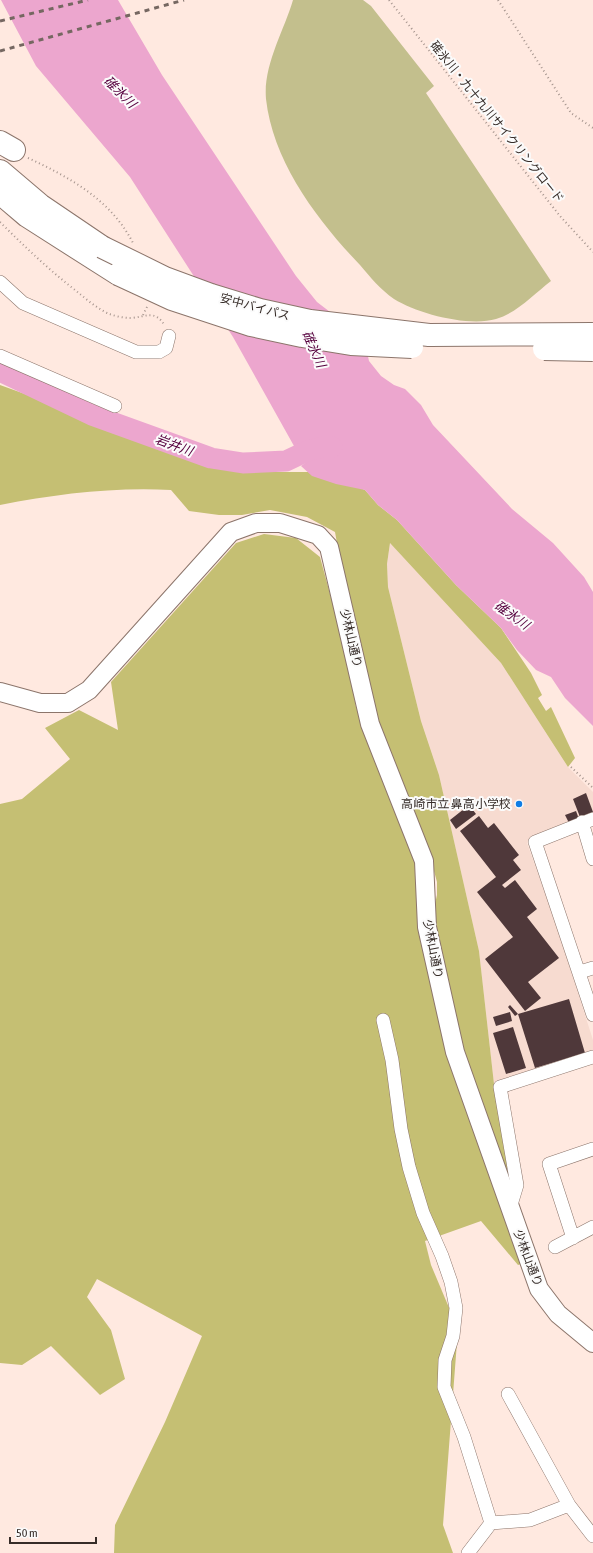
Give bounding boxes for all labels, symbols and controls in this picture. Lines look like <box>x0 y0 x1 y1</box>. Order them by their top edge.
street label: 碓氷川・九十九川サイクリングロード <box>427 38 567 206</box>
water label: 碓氷川 <box>101 73 141 113</box>
street label: 安中バイパス <box>219 291 291 323</box>
water label: 碓氷川 <box>299 328 330 372</box>
water label: 岩井川 <box>153 431 197 459</box>
water label: 碓氷川 <box>492 598 534 633</box>
street label: 少林山通り <box>337 607 365 669</box>
place label: 高崎市立 鼻高小学校 <box>401 797 511 811</box>
marker: 高崎市立 鼻高小学校 <box>514 799 524 809</box>
street label: 少林山通り <box>420 918 446 980</box>
street label: 少林山通り <box>511 1227 545 1289</box>
scale bar <box>10 1519 96 1545</box>
text: 50 m <box>16 1526 38 1540</box>

